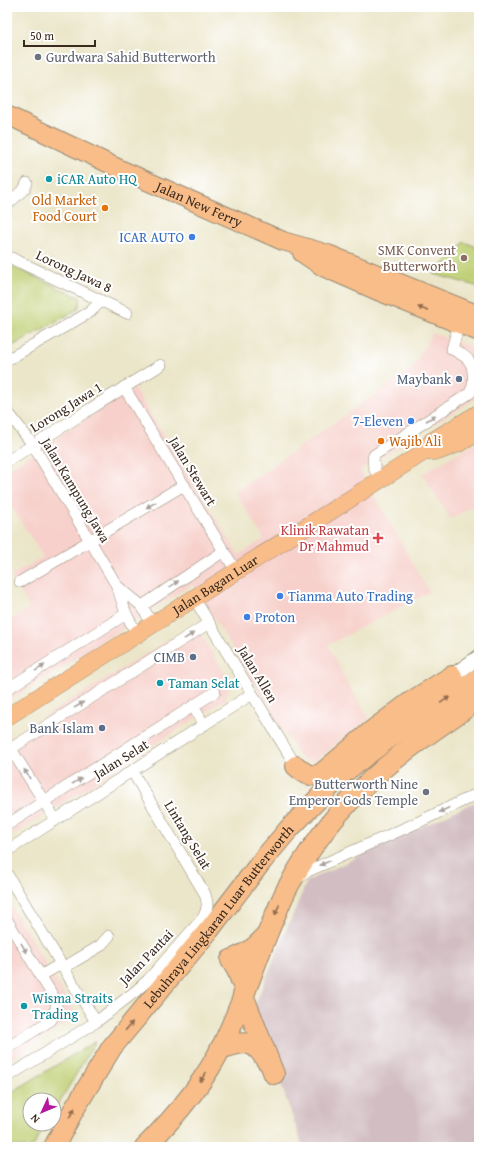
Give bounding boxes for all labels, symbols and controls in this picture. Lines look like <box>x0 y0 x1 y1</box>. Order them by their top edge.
scale bar <box>24 22 95 48</box>
text: 50 m <box>30 27 54 44</box>
place label: Gurdwara Sahid Butterworth <box>46 47 216 67</box>
marker: Gurdwara Sahid Butterworth <box>33 52 43 62</box>
place label: iCAR Auto HQ <box>57 169 138 189</box>
marker: iCAR Auto HQ <box>44 174 54 184</box>
street label: Jalan New Ferry <box>151 175 246 232</box>
place label: Old Market Food Court <box>32 190 97 226</box>
marker: Old Market Food Court <box>100 203 110 213</box>
place label: ICAR AUTO <box>119 227 184 247</box>
marker: ICAR AUTO <box>187 232 197 242</box>
place label: SMK Convent Butterworth <box>378 240 456 276</box>
street label: Lorong Jawa 8 <box>33 245 115 297</box>
marker: SMK Convent Butterworth <box>459 253 469 263</box>
one-way arrow <box>417 306 429 312</box>
place label: Maybank <box>397 369 452 389</box>
marker: Maybank <box>454 374 464 384</box>
street label: Lorong Jawa 1 <box>26 377 106 437</box>
place label: 7-Eleven <box>353 411 403 431</box>
one-way arrow <box>426 414 436 422</box>
marker: 7-Eleven <box>406 416 416 426</box>
street label: Jalan Stewart <box>163 431 222 510</box>
place label: Wajib Ali <box>389 431 441 451</box>
street label: Jalan Kampung Jawa <box>36 432 115 547</box>
marker: Wajib Ali <box>376 436 386 446</box>
one-way arrow <box>145 502 157 509</box>
place label: Klinik Rawatan Dr Mahmud <box>281 520 370 556</box>
marker: Klinik Rawatan Dr Mahmud <box>372 532 384 544</box>
street label: Jalan Bagan Luar <box>167 550 263 620</box>
one-way arrow <box>169 580 179 588</box>
place label: Tianma Auto Trading <box>288 586 413 606</box>
marker: Tianma Auto Trading <box>275 591 285 601</box>
place label: Proton <box>255 607 295 627</box>
marker: Proton <box>242 612 252 622</box>
one-way arrow <box>184 632 194 640</box>
street label: Jalan Allen <box>232 640 283 706</box>
place label: CIMB <box>154 647 185 667</box>
marker: CIMB <box>188 652 198 662</box>
one-way arrow <box>34 665 46 672</box>
place label: Taman Selat <box>168 673 240 693</box>
marker: Taman Selat <box>155 678 165 688</box>
one-way arrow <box>440 696 451 704</box>
one-way arrow <box>73 702 85 709</box>
place label: Bank Islam <box>30 718 95 738</box>
marker: Bank Islam <box>97 723 107 733</box>
street label: Jalan Selat <box>88 734 152 785</box>
one-way arrow <box>23 769 31 779</box>
place label: Butterworth Nine Emperor Gods Temple <box>289 774 418 810</box>
one-way arrow <box>71 777 83 784</box>
marker: Butterworth Nine Emperor Gods Temple <box>421 787 431 797</box>
street label: Lintang Selat <box>160 797 216 873</box>
one-way arrow <box>438 807 450 813</box>
street label: Lebuhraya Lingkaran Luar Butterworth <box>138 820 298 1013</box>
one-way arrow <box>320 860 331 866</box>
one-way arrow <box>274 904 280 916</box>
street label: Jalan Pantai <box>113 925 178 991</box>
one-way arrow <box>20 942 27 954</box>
place label: Wisma Straits Trading <box>32 988 113 1024</box>
marker: Wisma Straits Trading <box>19 1001 29 1011</box>
one-way arrow <box>125 1020 134 1031</box>
one-way arrow <box>200 1071 207 1082</box>
north arrow <box>22 1092 62 1132</box>
one-way arrow <box>69 1107 76 1119</box>
text: N <box>26 1110 43 1127</box>

